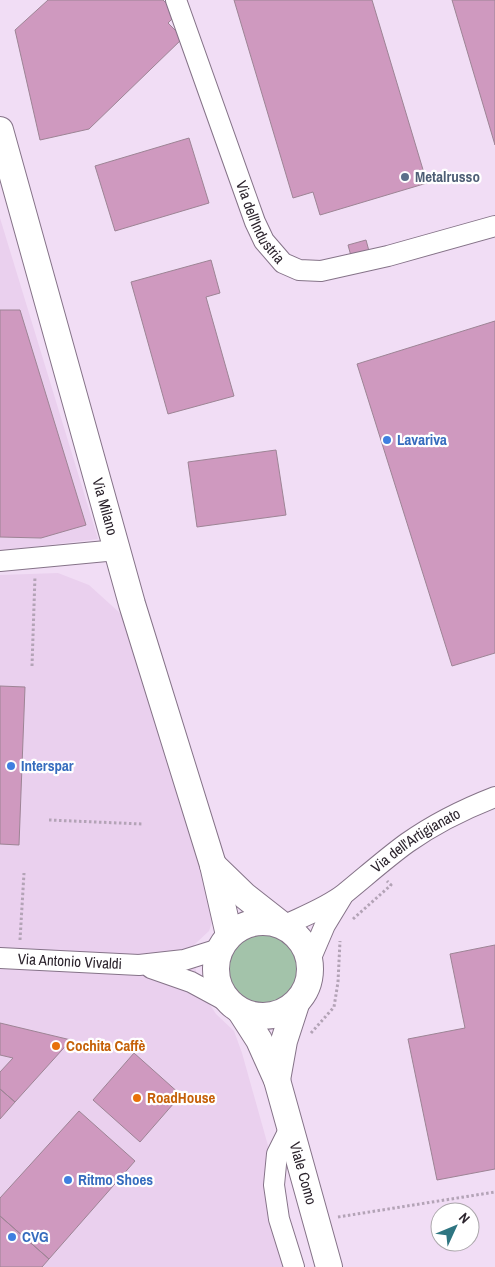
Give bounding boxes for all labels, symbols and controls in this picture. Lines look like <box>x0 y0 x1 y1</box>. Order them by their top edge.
place label: Metalrusso <box>415 166 480 187</box>
marker: Metalrusso <box>399 171 411 183</box>
street label: Via dell'Industria <box>231 178 290 268</box>
place label: Lavariva <box>397 429 447 450</box>
marker: Lavariva <box>381 434 393 446</box>
street label: Via Milano <box>87 475 123 538</box>
place label: Interspar <box>21 755 74 776</box>
marker: Interspar <box>5 760 17 772</box>
street label: Via dell'Artigianato <box>366 803 464 877</box>
street label: Via Antonio Vivaldi <box>17 948 123 974</box>
place label: Cochita Caffè <box>66 1035 145 1056</box>
marker: Cochita Caffè <box>50 1040 62 1052</box>
place label: RoadHouse <box>147 1087 216 1108</box>
marker: RoadHouse <box>131 1092 143 1104</box>
street label: Viale Como <box>285 1139 322 1207</box>
place label: Ritmo Shoes <box>78 1169 153 1190</box>
marker: Ritmo Shoes <box>62 1174 74 1186</box>
north arrow <box>430 1202 480 1252</box>
text: N <box>455 1209 474 1227</box>
place label: CVG <box>22 1226 49 1247</box>
marker: CVG <box>6 1231 18 1243</box>

